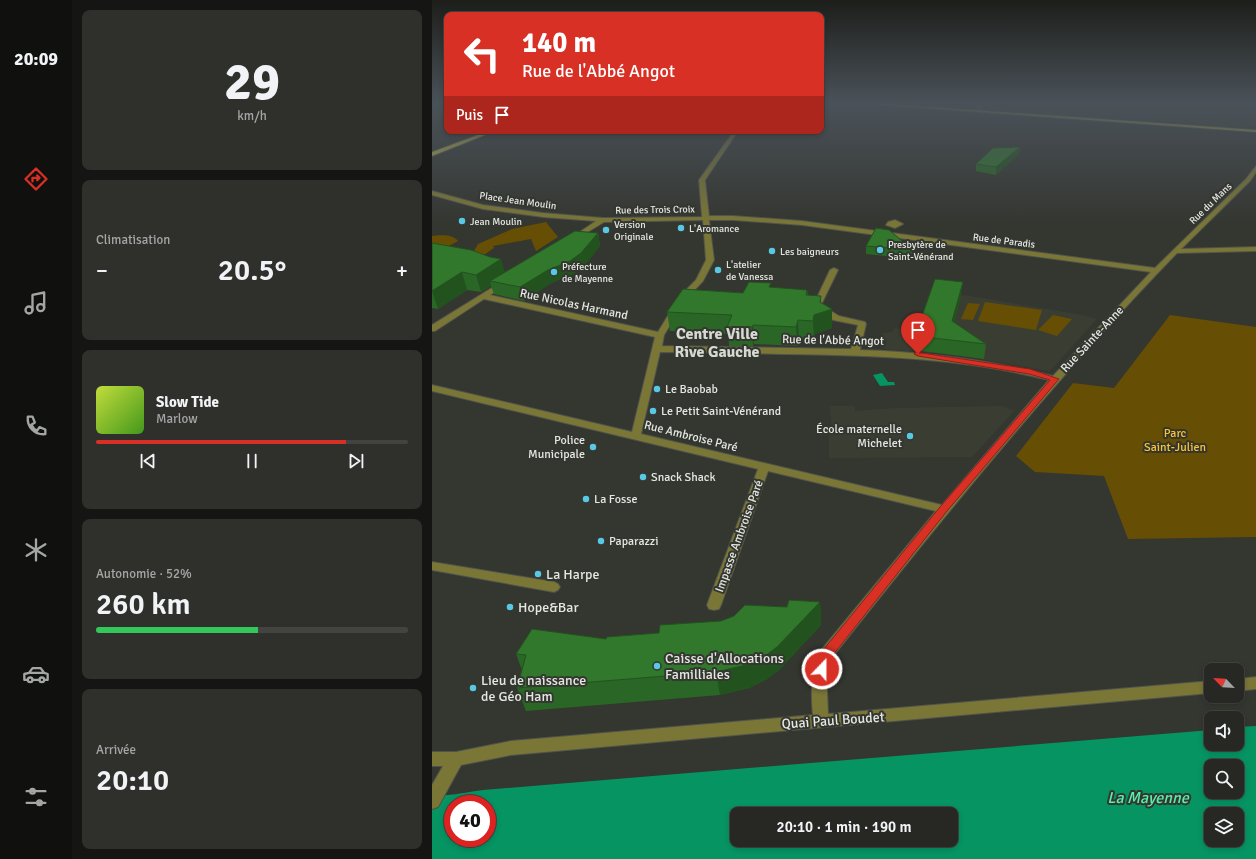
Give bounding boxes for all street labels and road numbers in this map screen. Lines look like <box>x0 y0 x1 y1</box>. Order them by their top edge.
street label: Rue du Mans <box>1187 180 1235 227</box>
street label: Place Jean Moulin <box>479 190 557 212</box>
street label: Rue des Trois Croix <box>615 203 695 217</box>
street label: Rue de Paradis <box>972 231 1036 251</box>
street label: Rue Nicolas Harmand <box>519 286 629 323</box>
street label: Rue Sainte-Anne <box>1058 303 1127 376</box>
street label: Rue de l'Abbé Angot <box>782 332 884 349</box>
street label: Rue Ambroise Paré <box>643 418 739 455</box>
street label: Impasse Ambroise Paré <box>712 478 767 594</box>
street label: Quai Paul Boudet <box>781 708 885 733</box>

